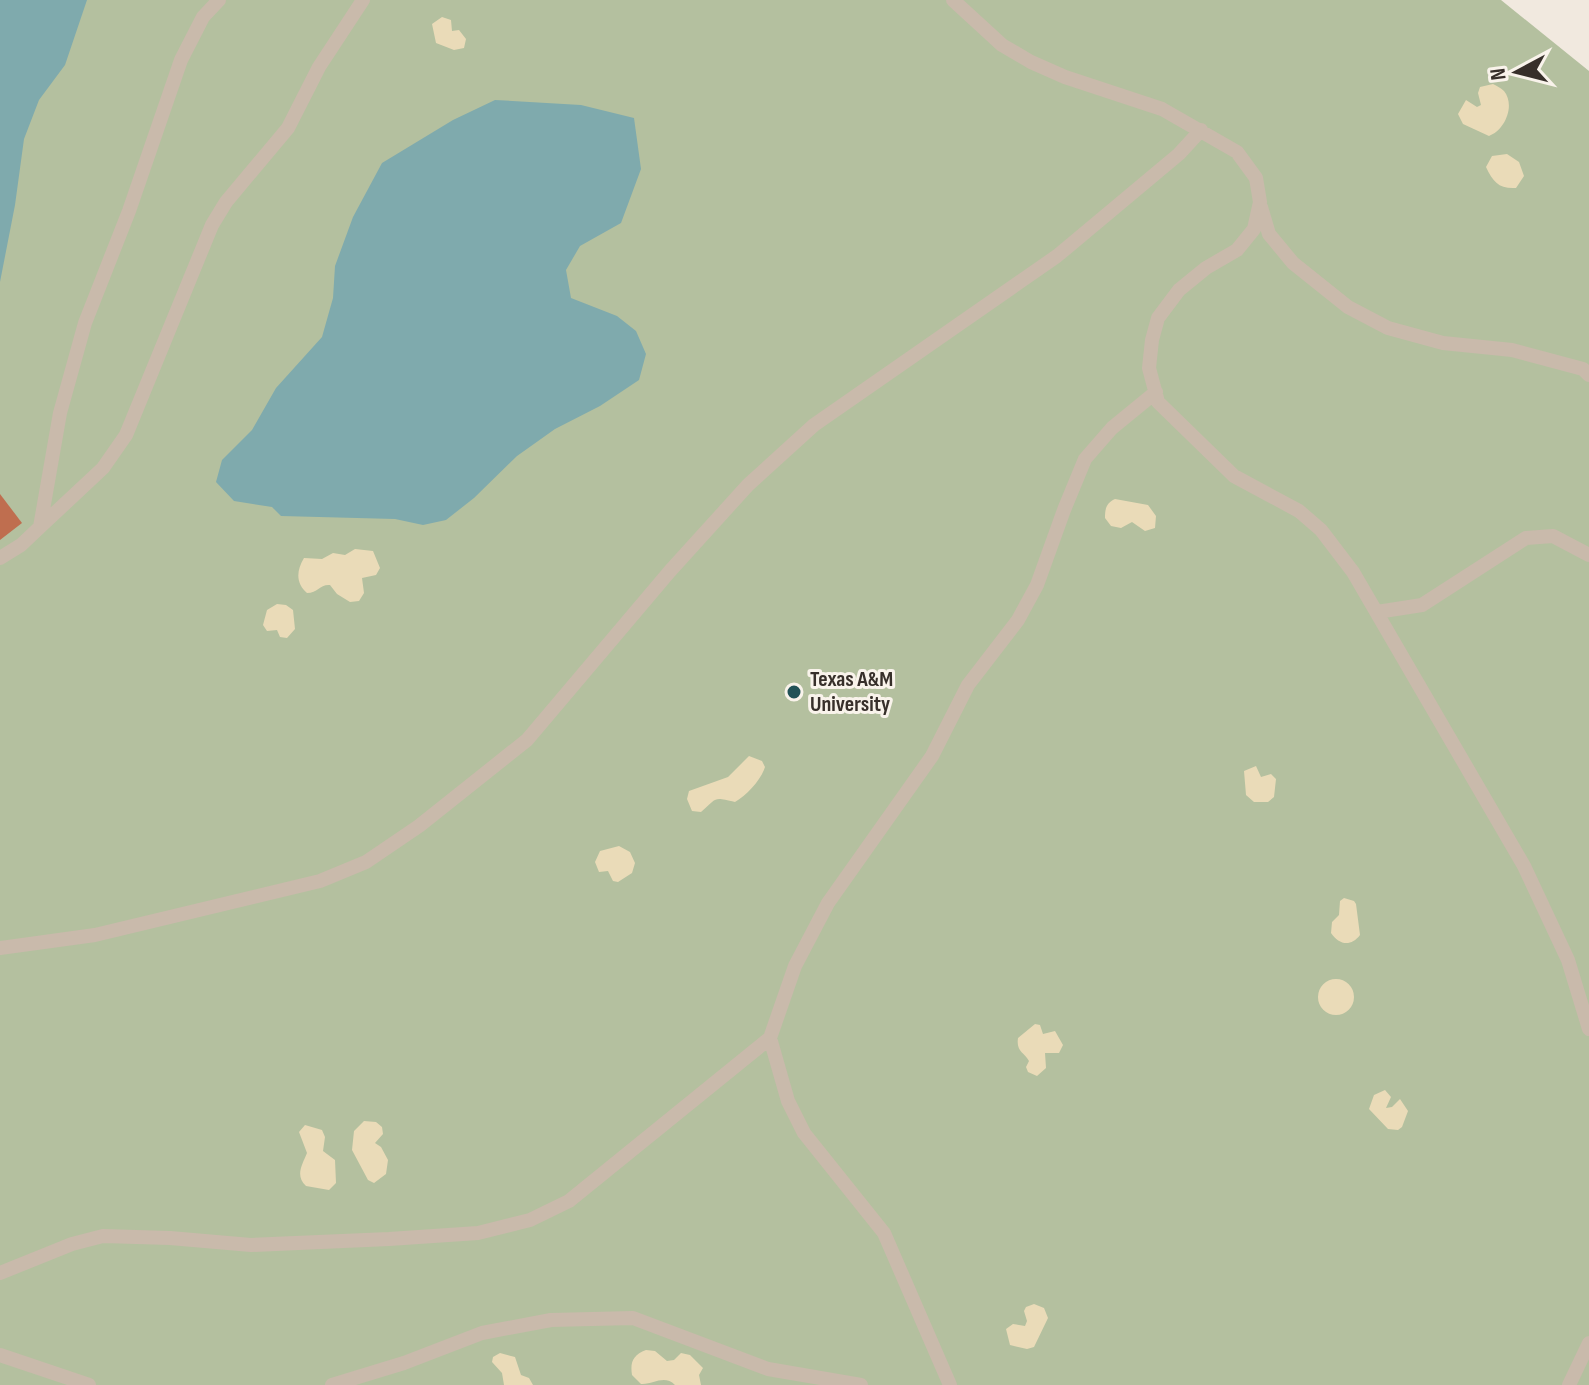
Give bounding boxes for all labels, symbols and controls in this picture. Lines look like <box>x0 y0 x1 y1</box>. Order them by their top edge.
north arrow <box>1477 32 1557 112</box>
text: N <box>1485 67 1513 82</box>
place label: Texas A&M University <box>810 666 893 718</box>
marker: Texas A&M University <box>785 683 803 701</box>

